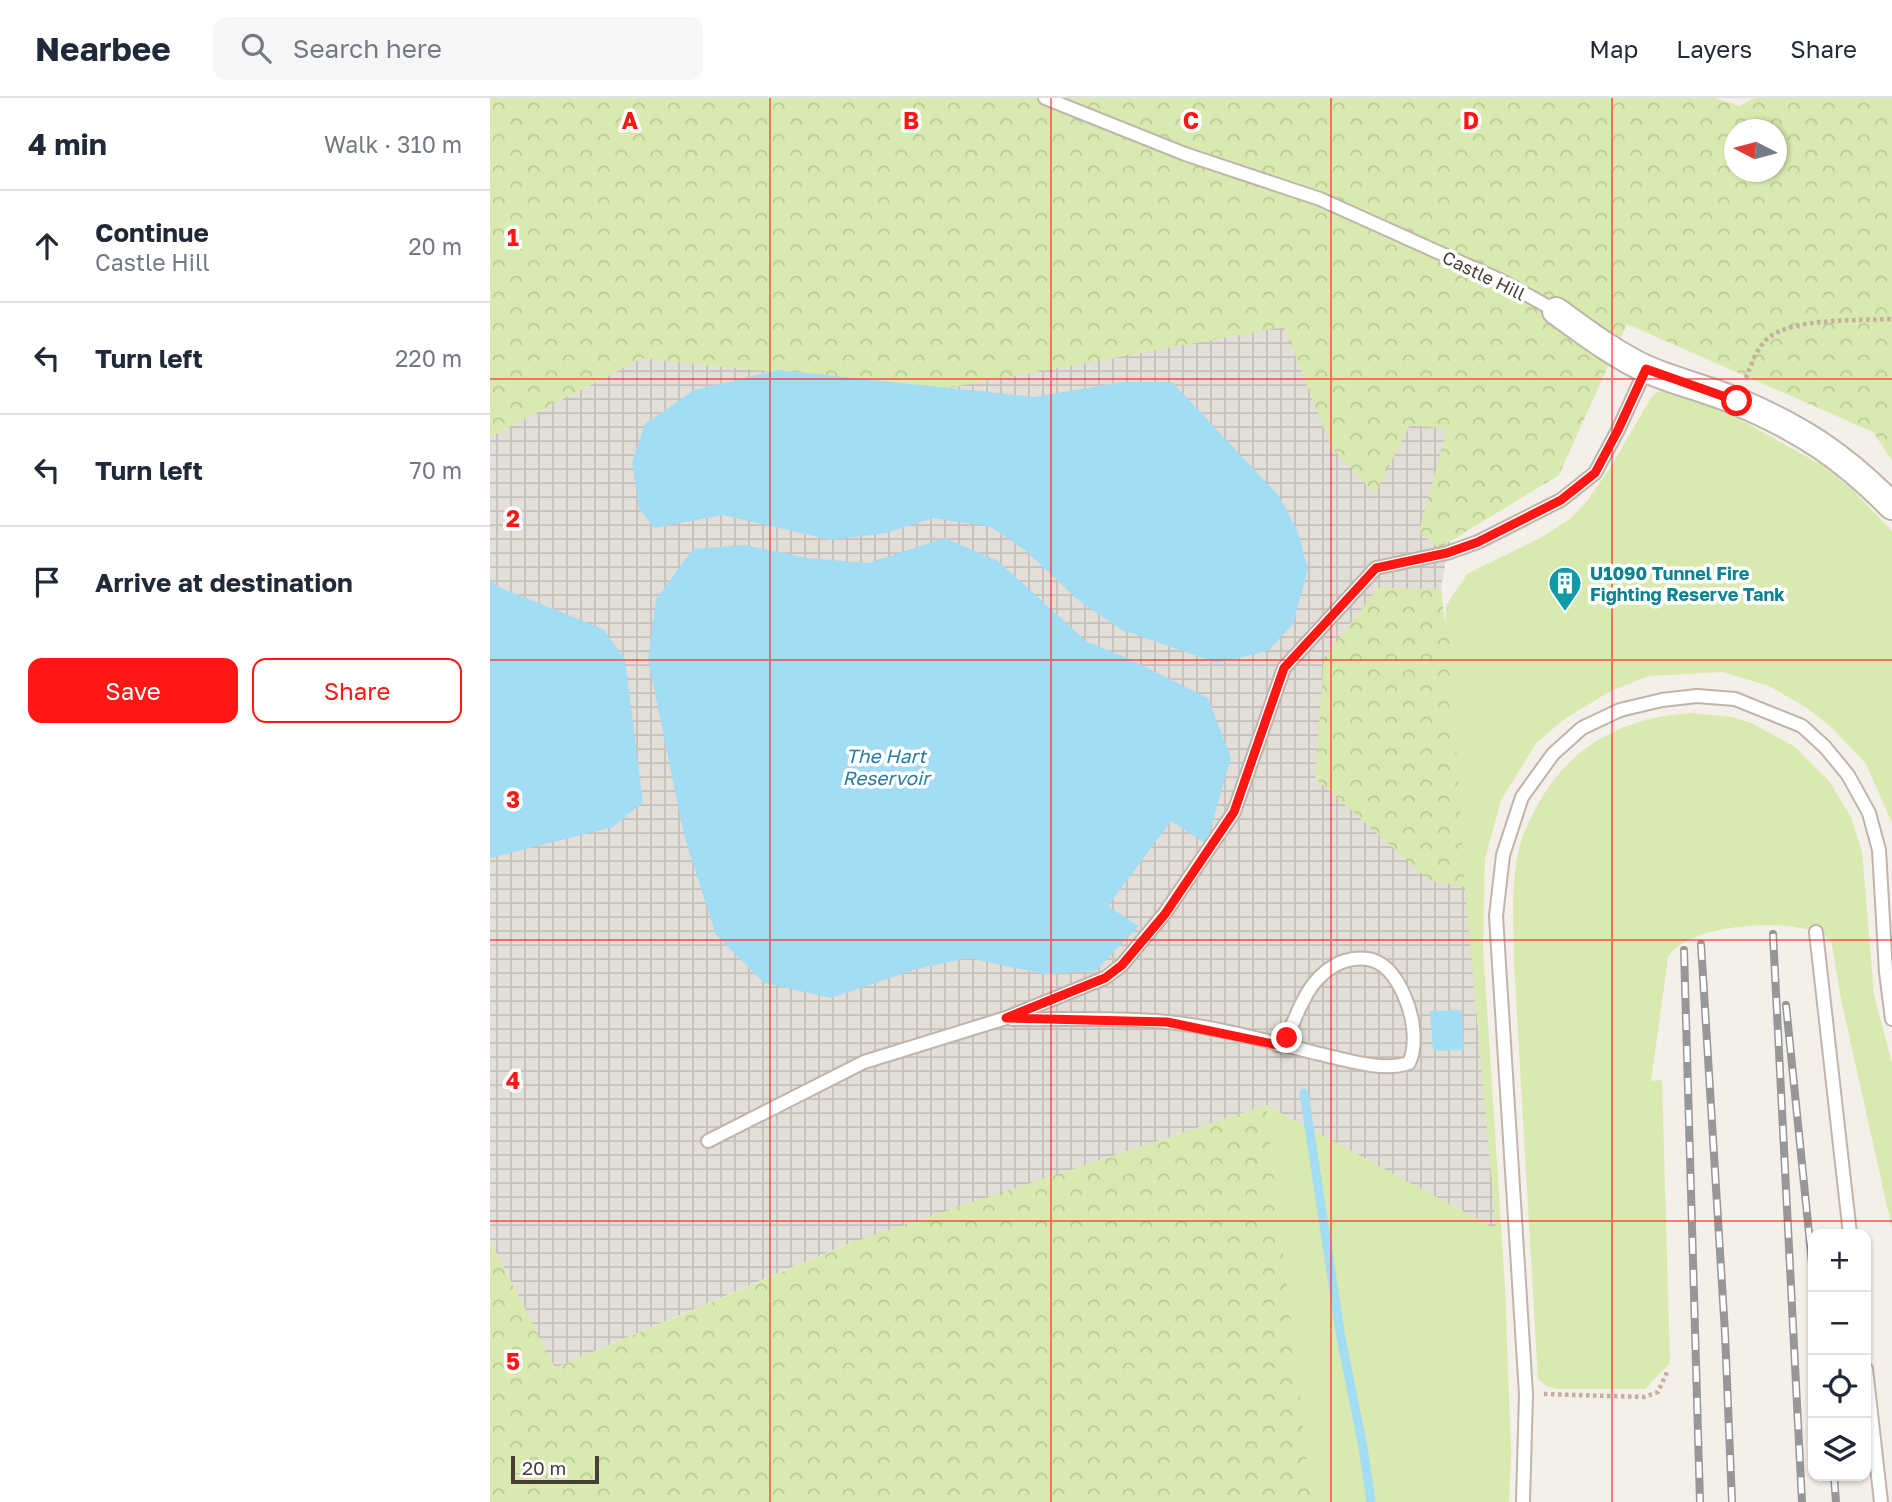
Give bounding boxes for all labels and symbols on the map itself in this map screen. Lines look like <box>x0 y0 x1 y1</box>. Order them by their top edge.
text: A <box>622 106 639 134</box>
text: B <box>903 106 919 134</box>
text: C <box>1183 106 1199 134</box>
text: D <box>1463 106 1479 134</box>
north arrow <box>1724 119 1787 182</box>
text: 1 <box>507 223 519 251</box>
street label: Castle Hill <box>1439 245 1529 305</box>
route start <box>1721 385 1752 416</box>
text: 2 <box>506 504 520 532</box>
place label: U1090 Tunnel Fire Fighting Reserve Tank <box>1590 562 1785 605</box>
building icon: U1090 Tunnel Fire Fighting Reserve Tank <box>1546 564 1584 613</box>
water label: The Hart Reservoir <box>843 744 932 789</box>
text: 3 <box>506 785 520 813</box>
route end <box>1271 1022 1302 1053</box>
text: 4 <box>506 1066 520 1094</box>
text: 5 <box>506 1347 520 1375</box>
scale bar <box>511 1453 598 1485</box>

